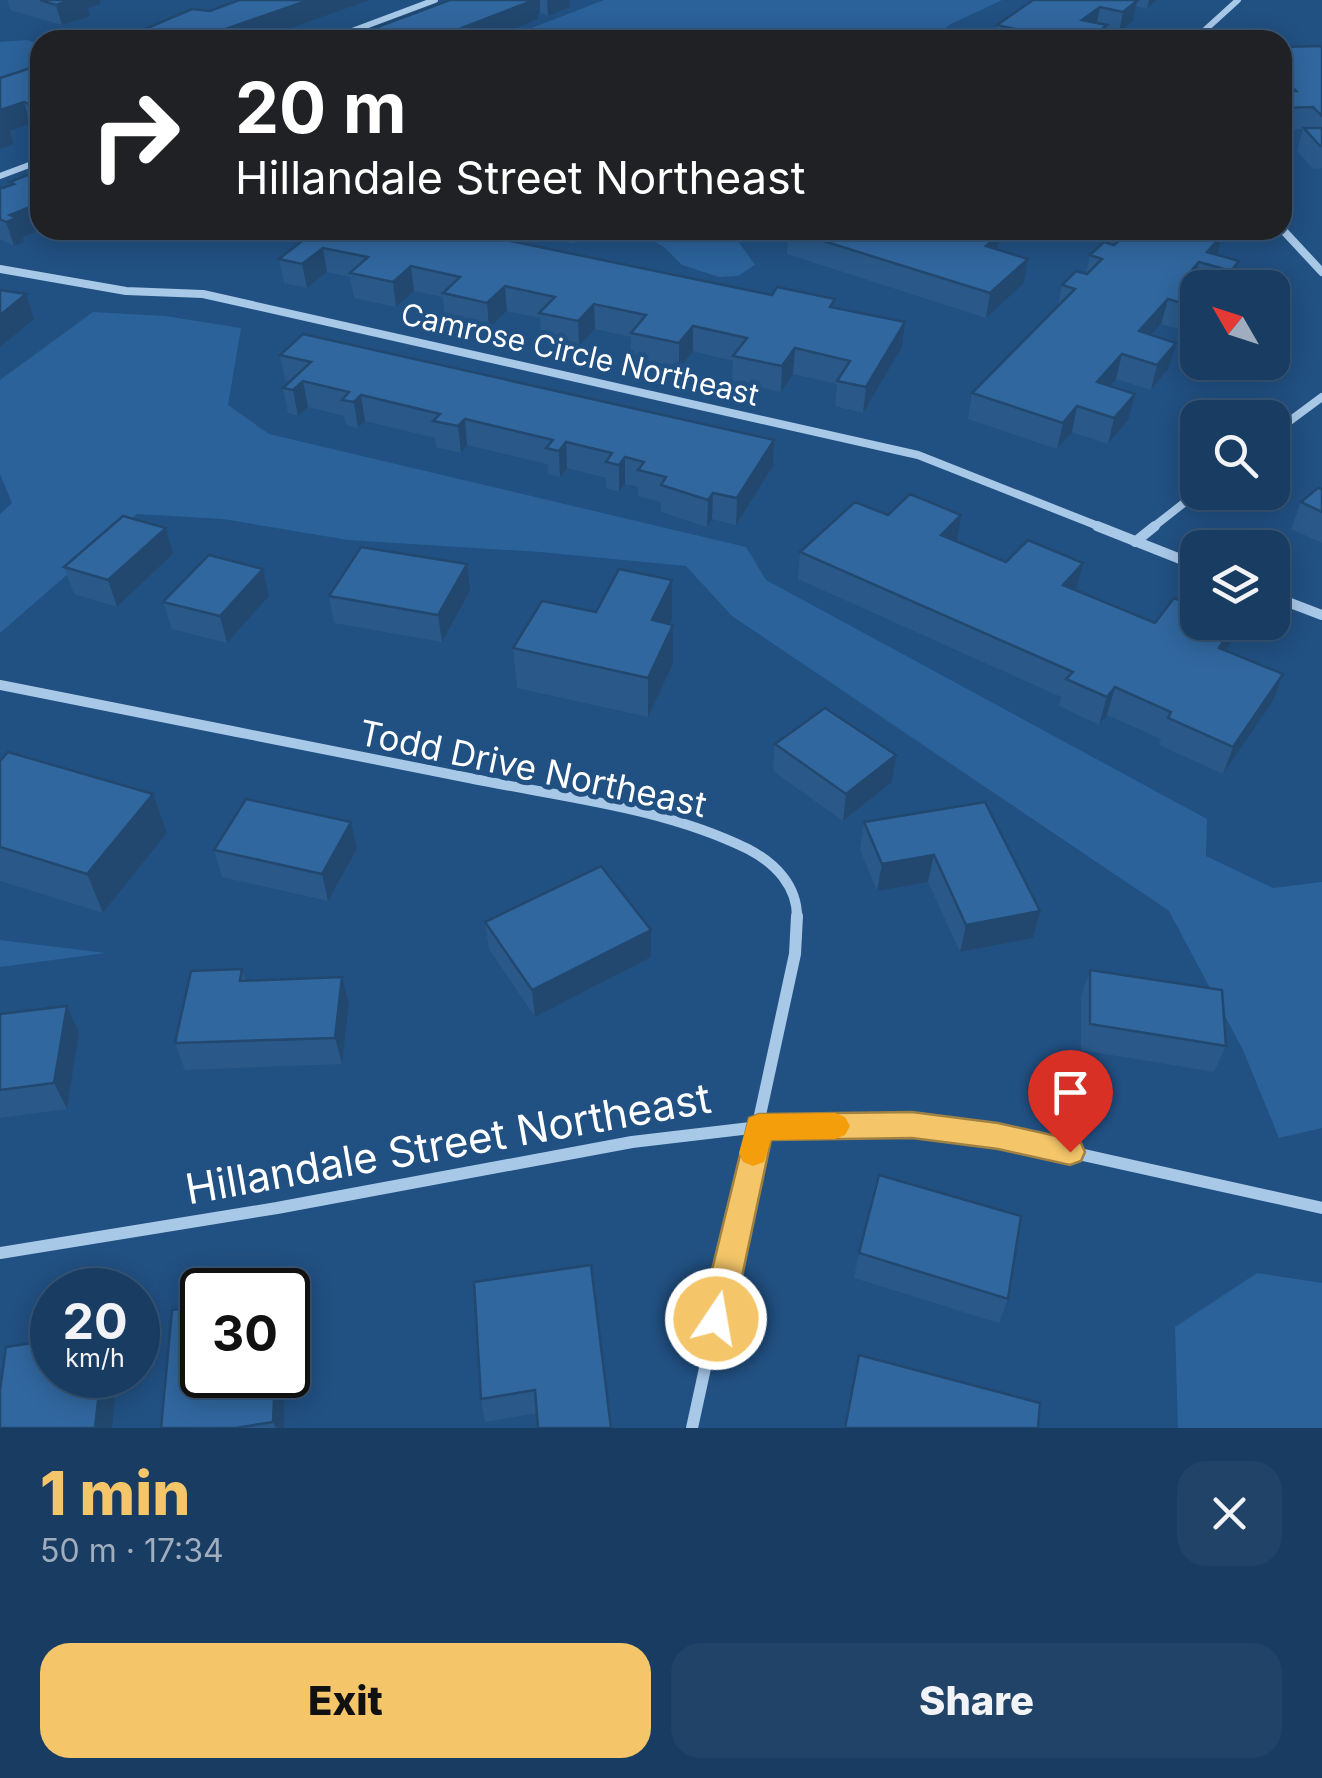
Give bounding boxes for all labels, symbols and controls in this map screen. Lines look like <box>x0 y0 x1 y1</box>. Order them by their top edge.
text: 20 m <box>235 65 407 150</box>
icon: right <box>70 70 200 200</box>
text: Hillandale Street Northeast <box>235 150 806 205</box>
north arrow <box>1180 270 1290 380</box>
map controls <box>1180 270 1290 640</box>
street label: Camrose Circle Northeast <box>398 295 763 413</box>
button: search <box>1180 400 1290 510</box>
button: layers <box>1180 530 1290 640</box>
street label: Todd Drive Northeast <box>356 711 710 825</box>
pin <box>1028 1050 1113 1153</box>
icon: arrive <box>1043 1065 1098 1120</box>
street label: Hillandale Street Northeast <box>181 1072 715 1214</box>
position arrow <box>664 1267 768 1371</box>
speed limit sign: 30 <box>180 1268 310 1398</box>
text: 20 <box>62 1291 128 1351</box>
text: km/h <box>65 1343 125 1373</box>
text: 1 min <box>40 1457 190 1529</box>
button: close <box>1177 1461 1282 1566</box>
text: 50 m · 17:34 <box>40 1531 224 1570</box>
button: Exit <box>40 1643 651 1758</box>
button: Share <box>671 1643 1282 1758</box>

